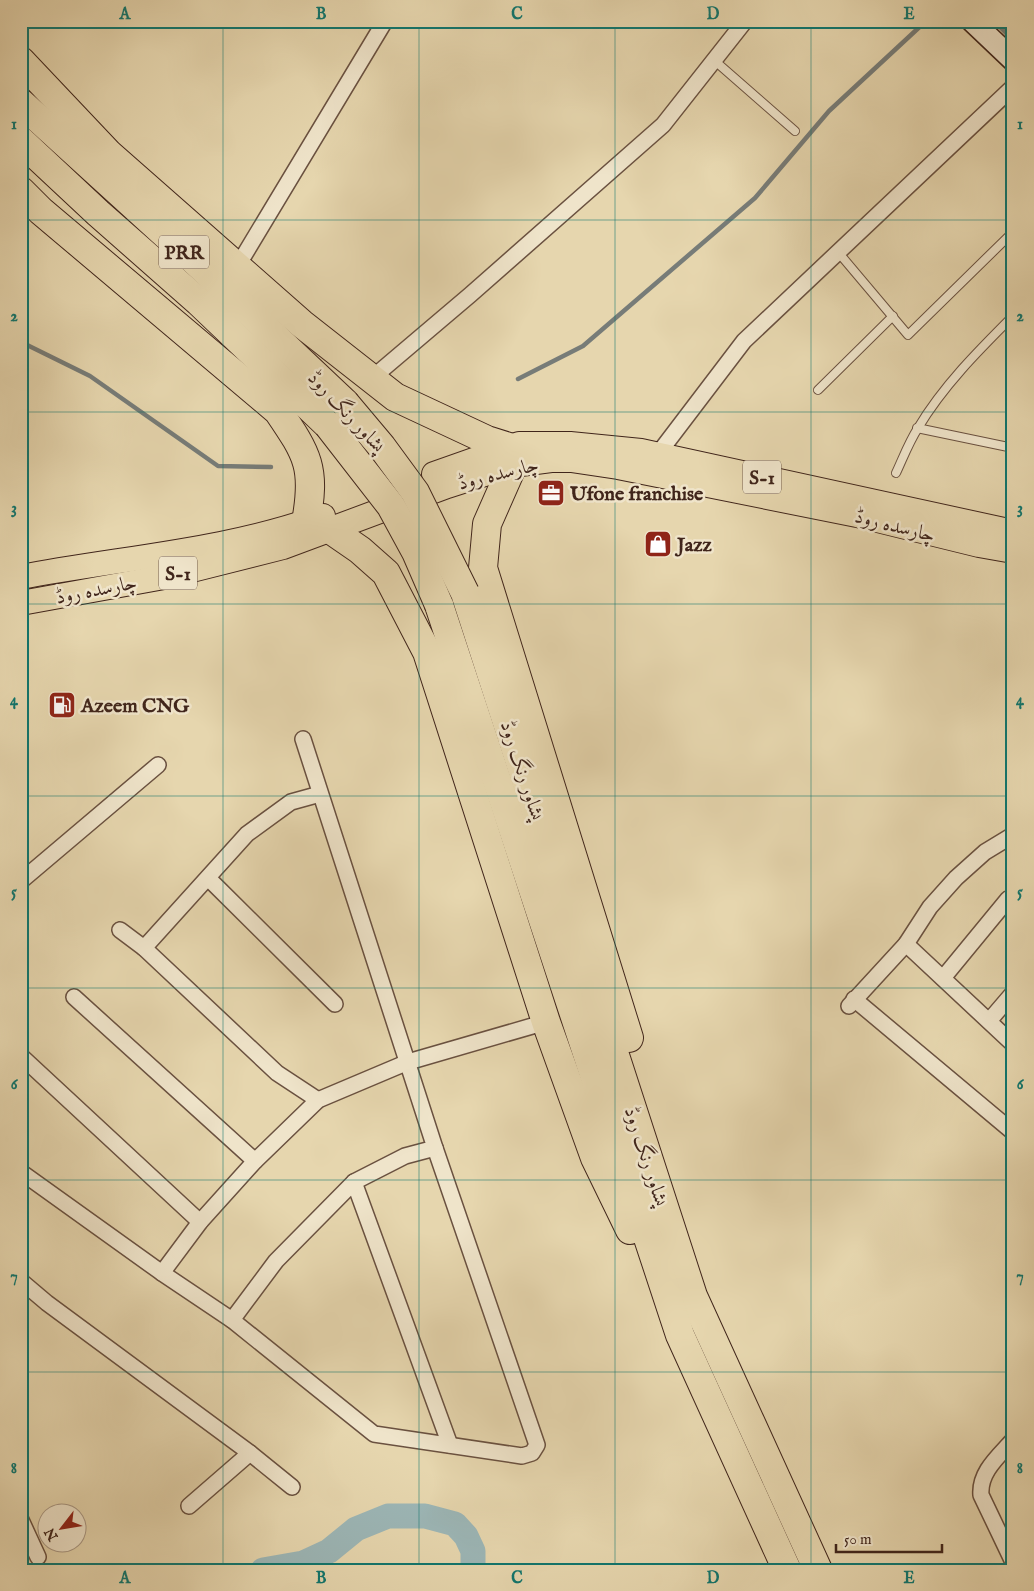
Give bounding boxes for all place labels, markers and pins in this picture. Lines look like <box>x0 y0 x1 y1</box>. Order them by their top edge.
office icon: Ufone franchise <box>536 478 566 508</box>
place label: Ufone franchise <box>569 482 704 507</box>
shop icon: Jazz <box>643 529 673 559</box>
place label: Jazz <box>674 533 713 558</box>
fuel station icon: Azeem CNG <box>47 690 77 720</box>
place label: Azeem CNG <box>80 694 190 719</box>

